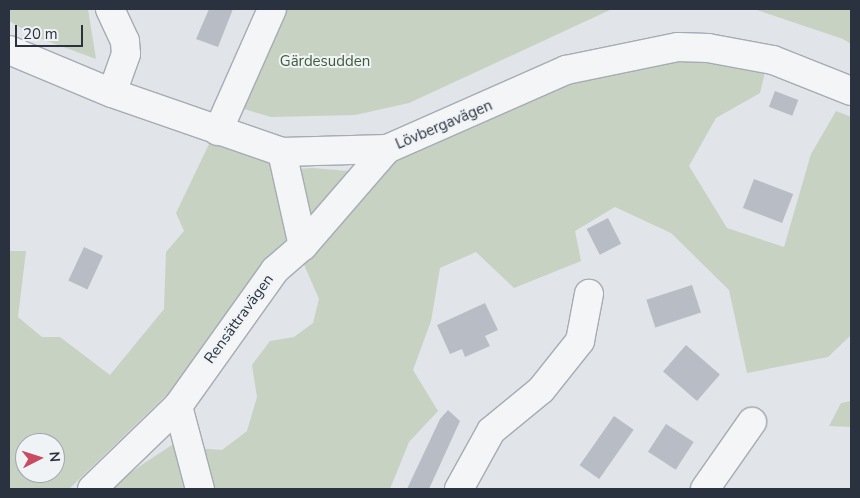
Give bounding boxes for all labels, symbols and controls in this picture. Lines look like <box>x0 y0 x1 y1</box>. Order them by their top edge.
scale bar <box>18 15 85 47</box>
text: 20 m <box>23 24 58 44</box>
park label: Gärdesudden <box>280 53 370 71</box>
street label: Lövbergavägen <box>393 96 495 154</box>
street label: Rensättravägen <box>201 271 277 367</box>
north arrow <box>15 433 65 483</box>
text: N <box>45 451 64 463</box>

